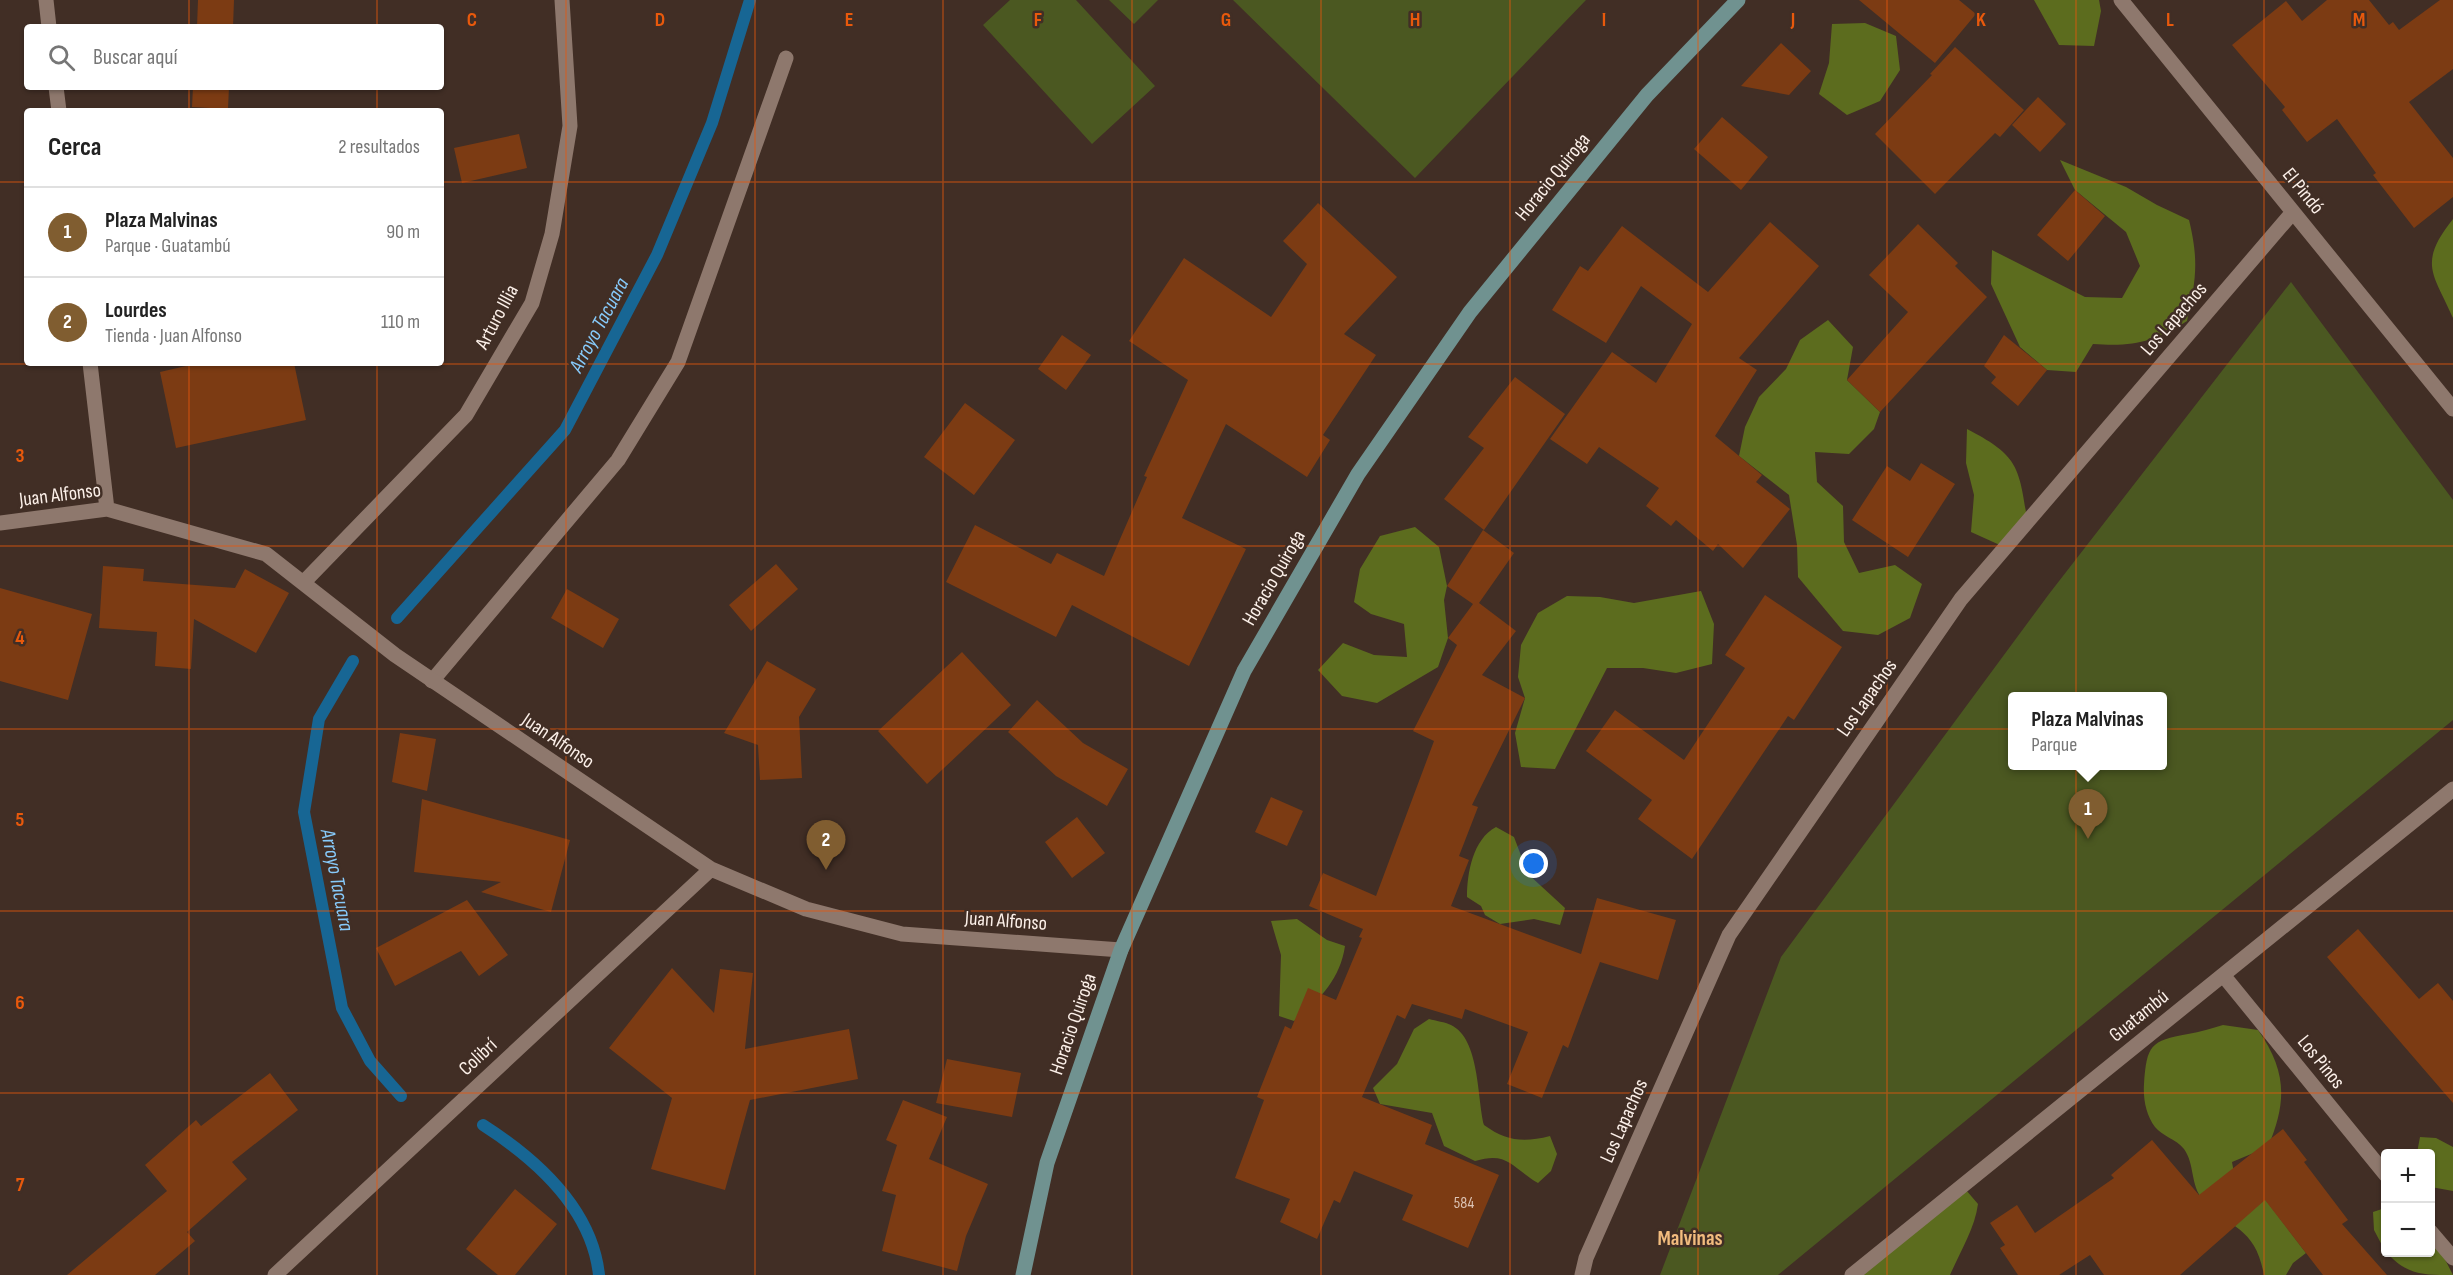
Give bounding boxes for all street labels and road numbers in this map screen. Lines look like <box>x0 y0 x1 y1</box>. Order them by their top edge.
street label: Horacio Quiroga <box>1510 128 1596 226</box>
street label: El Pindó <box>2277 163 2329 219</box>
street label: Los Lapachos <box>2136 278 2212 360</box>
street label: Arturo Illia <box>470 281 524 354</box>
street label: Juan Alfonso <box>17 478 102 512</box>
street label: Horacio Quiroga <box>1237 526 1311 630</box>
street label: Los Lapachos <box>1832 655 1902 741</box>
street label: Juan Alfonso <box>516 708 599 774</box>
street label: Juan Alfonso <box>963 906 1048 936</box>
street label: Horacio Quiroga <box>1044 970 1102 1078</box>
street label: Guatambú <box>2105 985 2173 1047</box>
street label: Los Pinos <box>2292 1030 2350 1094</box>
street label: Colibrí <box>454 1033 502 1081</box>
street label: Los Lapachos <box>1595 1075 1653 1167</box>

